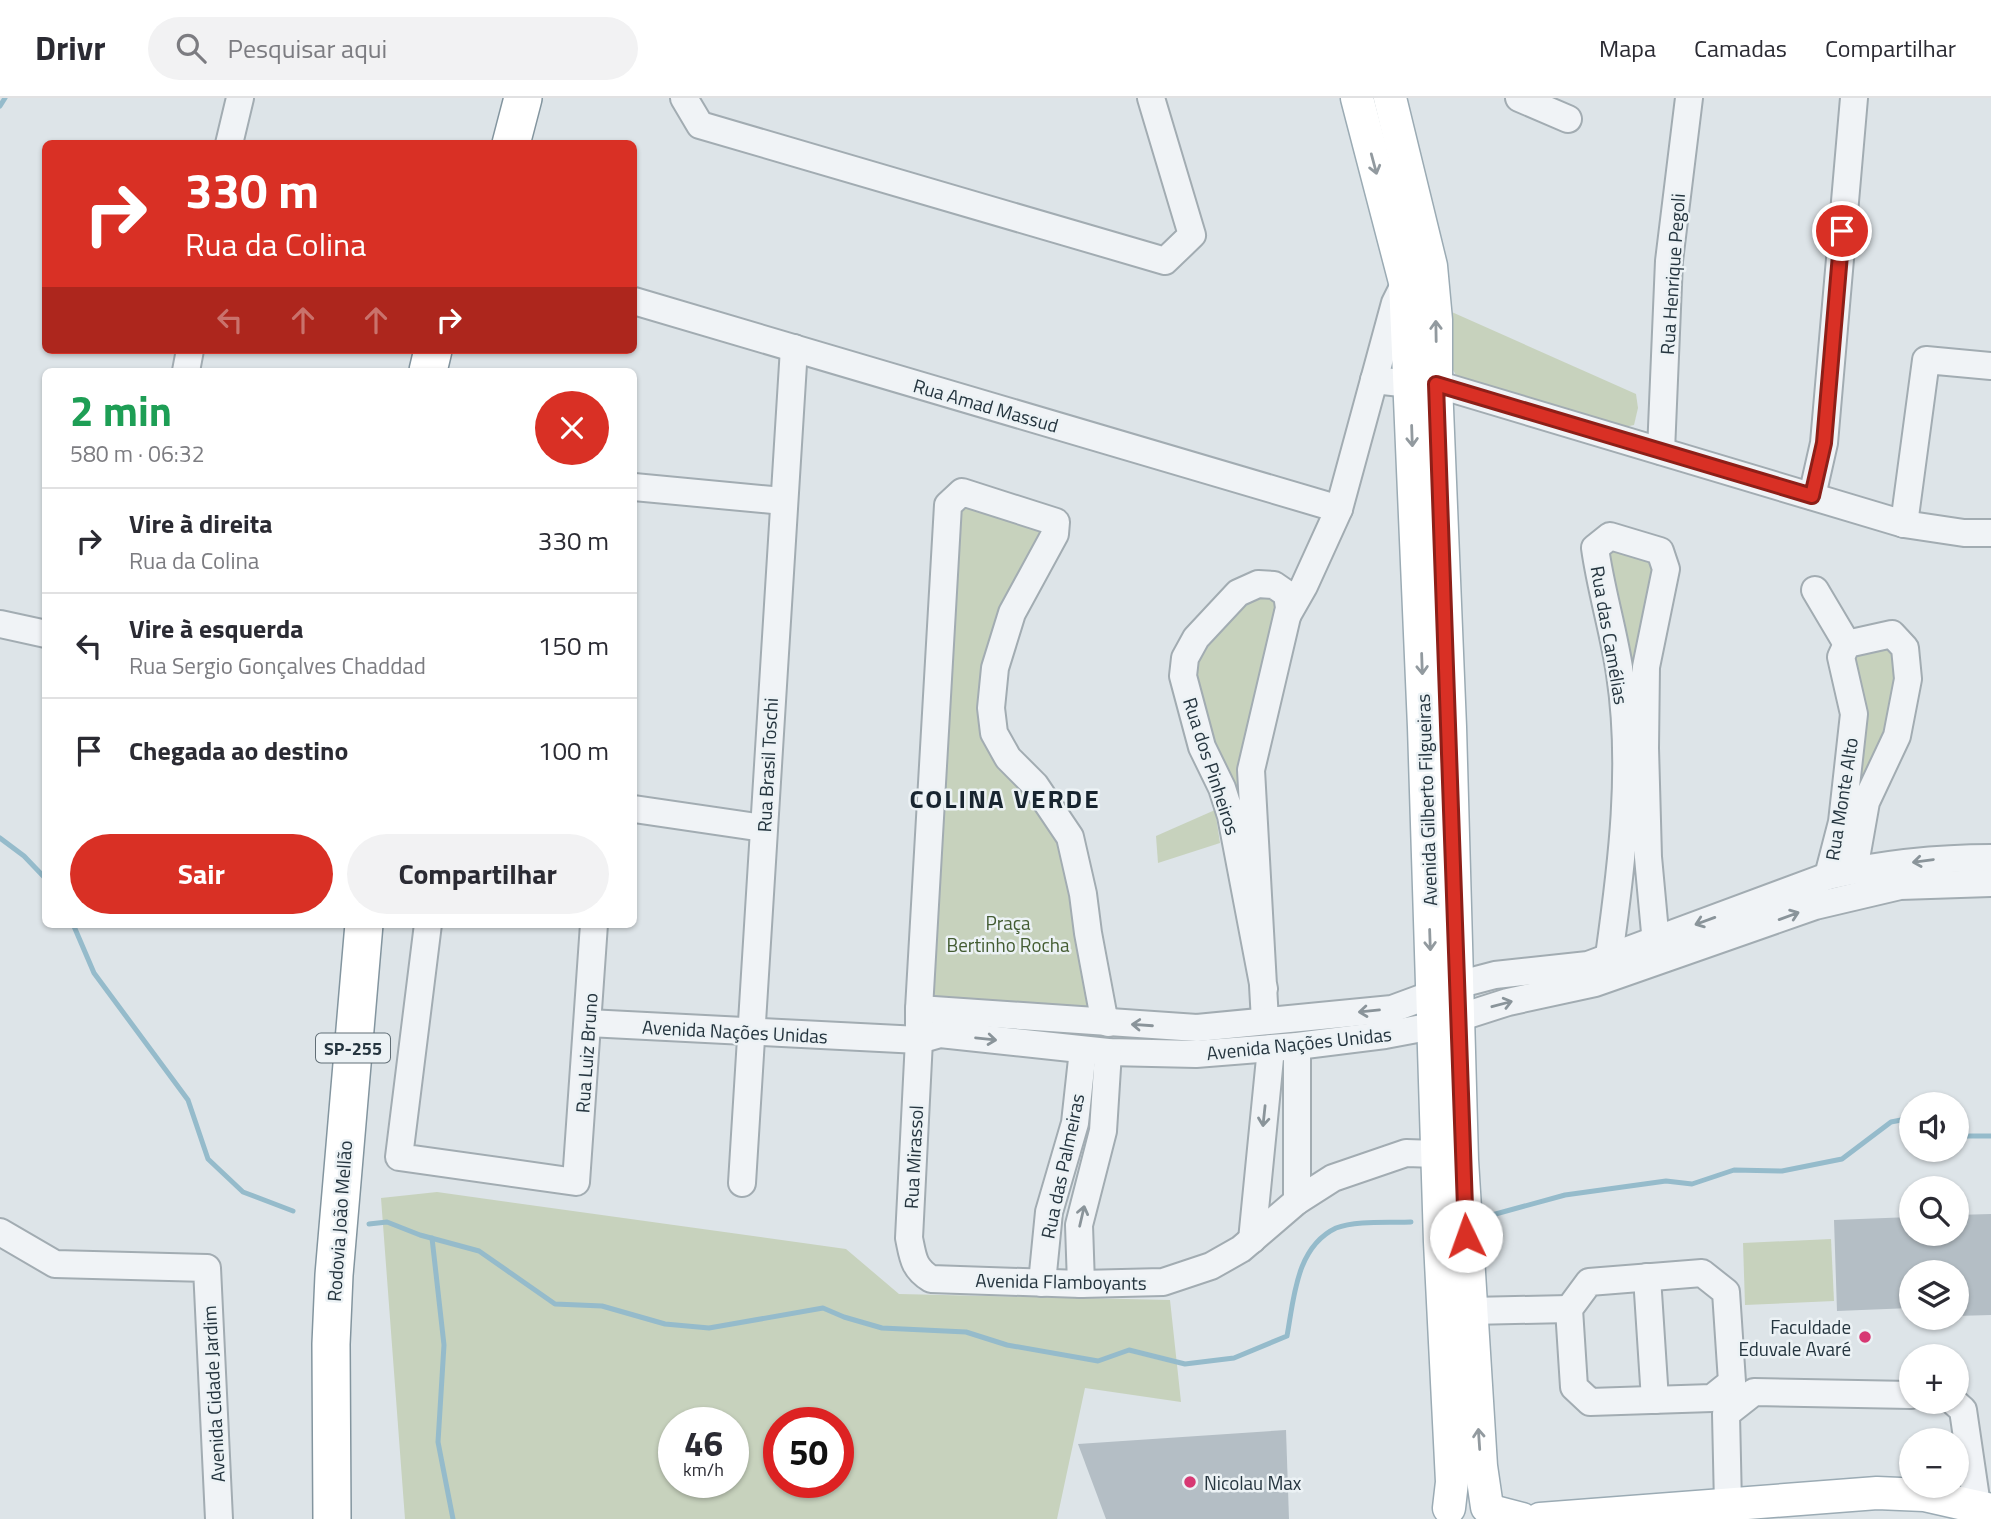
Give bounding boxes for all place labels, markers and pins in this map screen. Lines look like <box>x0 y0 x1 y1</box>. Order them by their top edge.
pin <box>1812 201 1872 261</box>
place label: Faculdade Eduvale Avaré <box>1738 1312 1851 1363</box>
marker: Faculdade Eduvale Avaré <box>1857 1329 1873 1345</box>
place label: Nicolau Max <box>1204 1468 1302 1497</box>
marker: Nicolau Max <box>1182 1474 1198 1490</box>

